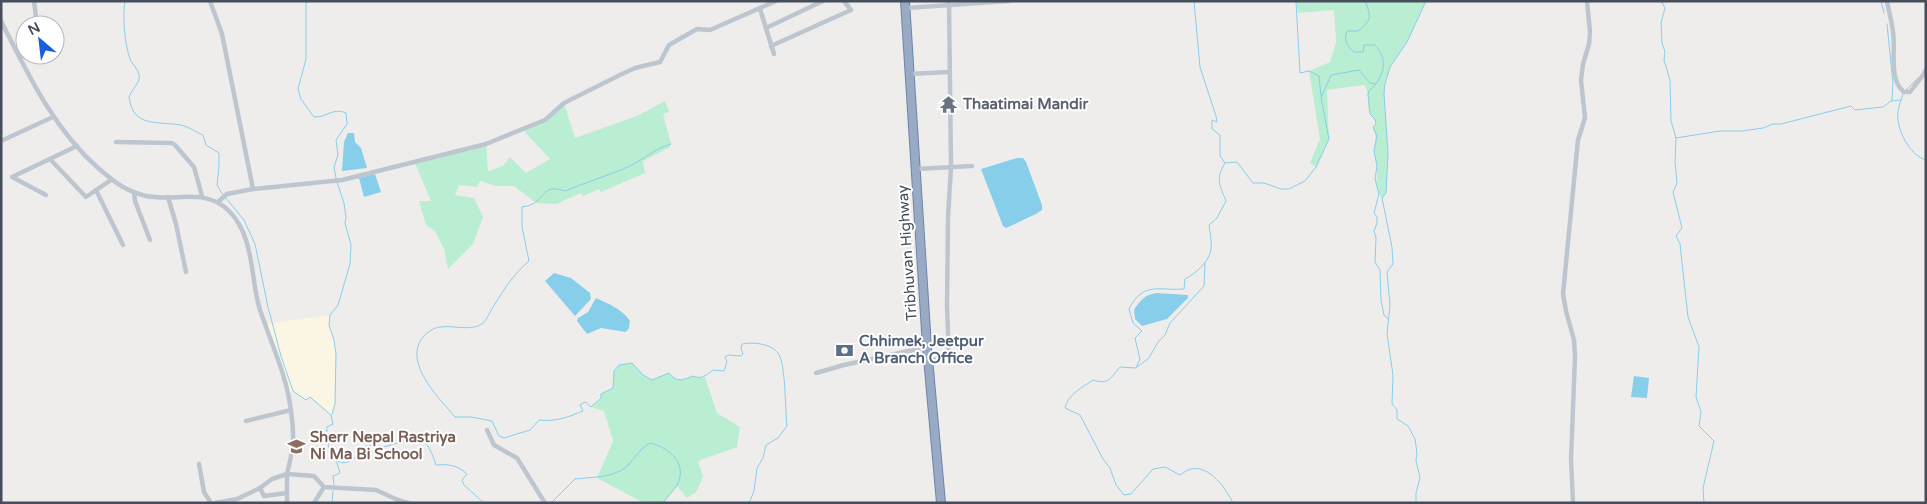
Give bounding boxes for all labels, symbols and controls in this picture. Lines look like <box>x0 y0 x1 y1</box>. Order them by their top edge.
north arrow <box>15 15 65 65</box>
text: N <box>25 19 43 39</box>
temple icon: Thaatimai Mandir <box>939 94 959 114</box>
place label: Thaatimai Mandir <box>962 95 1088 113</box>
street label: Tribhuvan Highway <box>893 184 921 322</box>
place label: Chhimek, Jeetpur A Branch Office <box>859 332 984 367</box>
bank icon: Chhimek, Jeetpur A Branch Office <box>835 340 855 360</box>
place label: Sherr Nepal Rastriya Ni Ma Bi School <box>310 428 456 463</box>
school or university icon: Sherr Nepal Rastriya Ni Ma Bi School <box>286 436 306 456</box>

